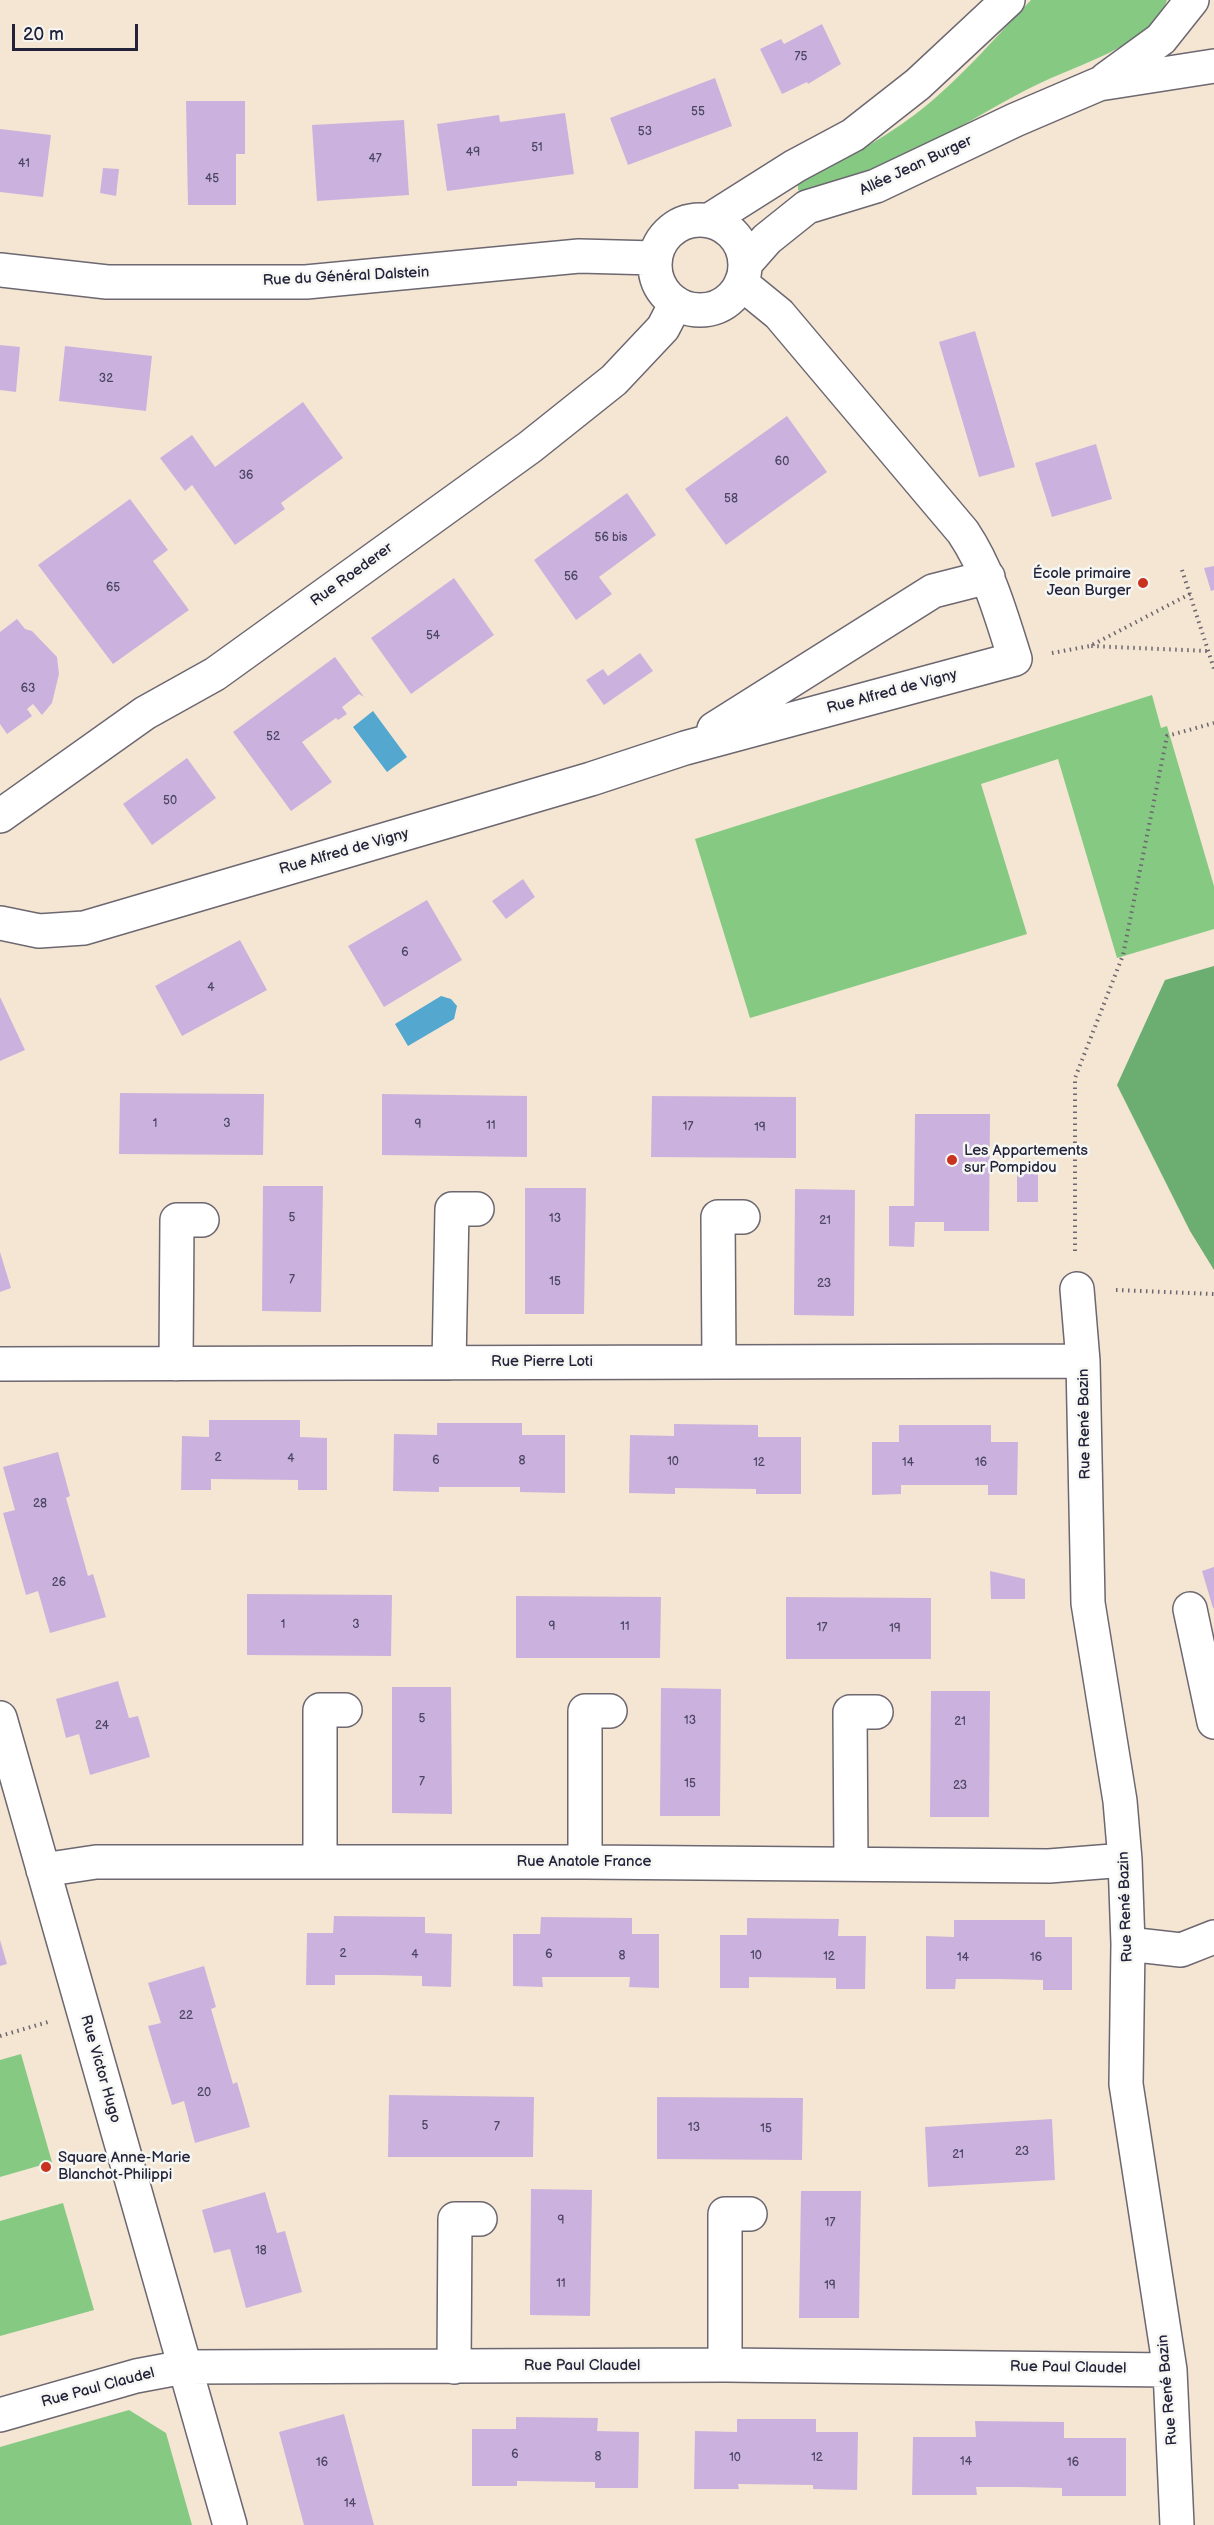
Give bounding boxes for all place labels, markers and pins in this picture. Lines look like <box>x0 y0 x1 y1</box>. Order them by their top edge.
place label: École primaire Jean Burger <box>1033 565 1131 600</box>
marker: École primaire Jean Burger <box>1136 576 1150 590</box>
place label: Les Appartements sur Pompidou <box>964 1142 1088 1177</box>
marker: Les Appartements sur Pompidou <box>945 1153 959 1167</box>
place label: Square Anne-Marie Blanchot-Philippi <box>58 2149 190 2184</box>
marker: Square Anne-Marie Blanchot-Philippi <box>39 2160 53 2174</box>

